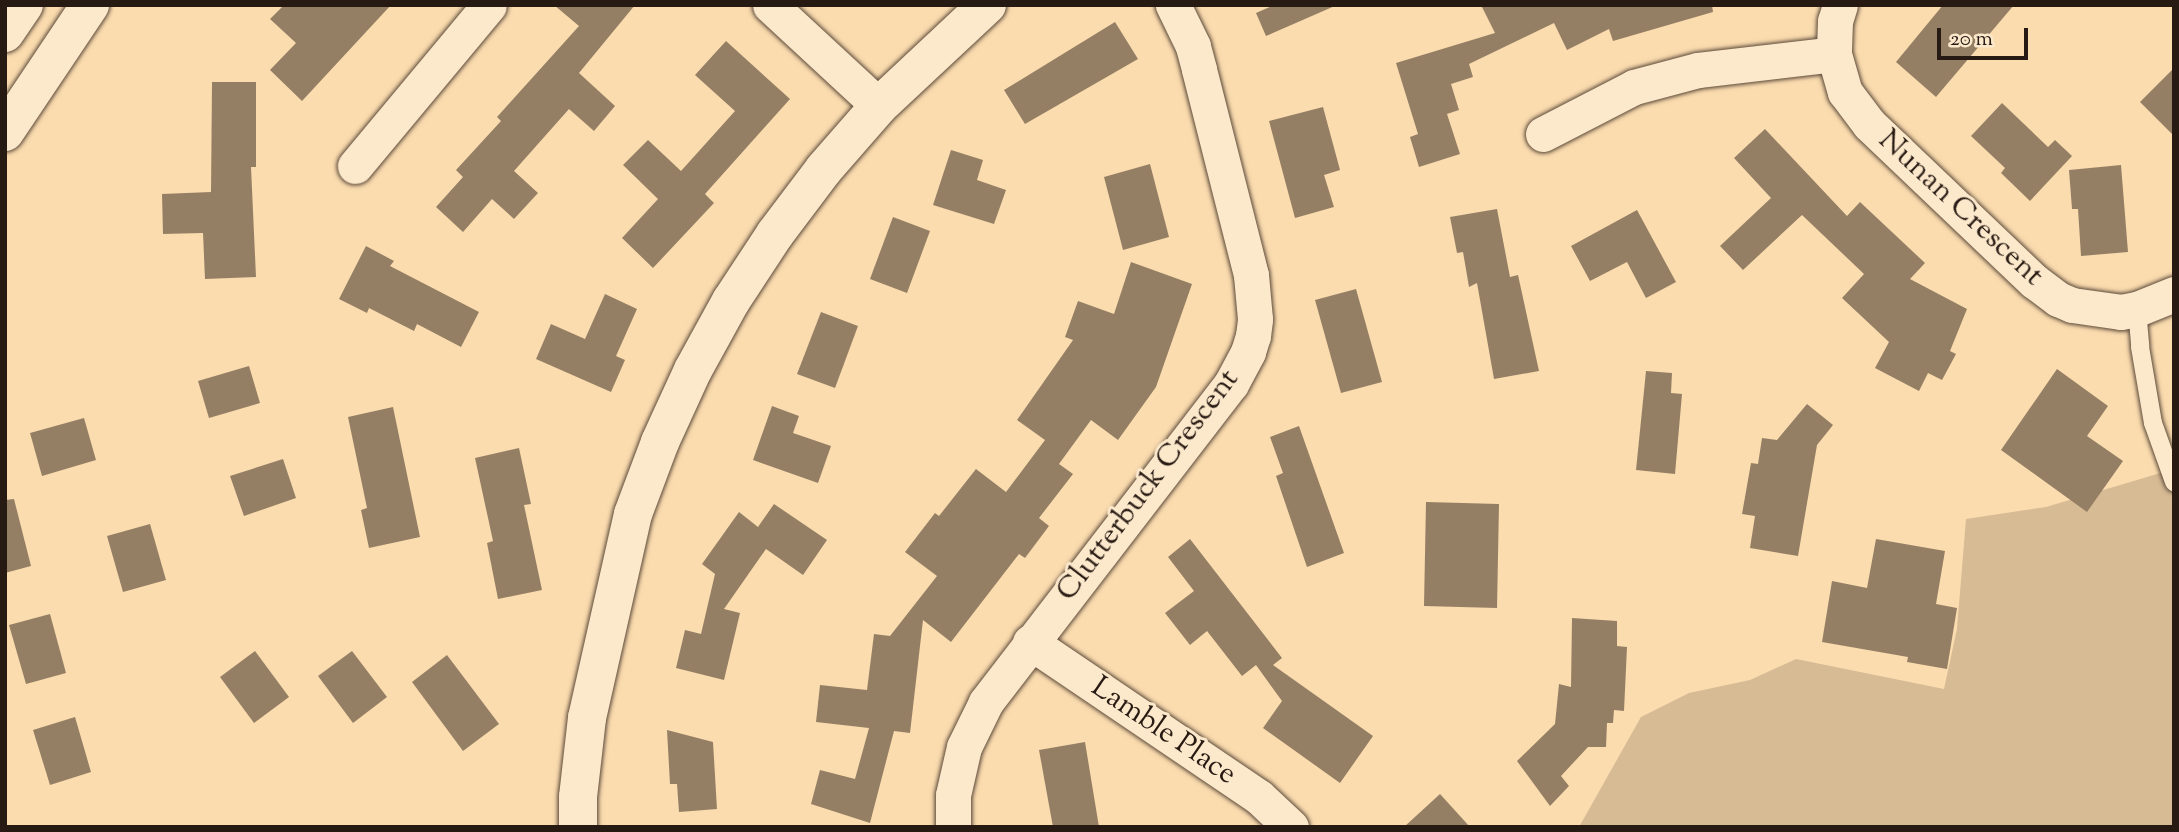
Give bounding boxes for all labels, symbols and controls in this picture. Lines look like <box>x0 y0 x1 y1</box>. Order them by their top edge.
scale bar <box>1941 14 2032 58</box>
text: 20 m <box>1950 25 1993 55</box>
street label: Nunan Crescent <box>1870 123 2050 295</box>
street label: Clutterbuck Crescent <box>1050 363 1248 609</box>
street label: Lamble Place <box>1084 670 1242 794</box>

